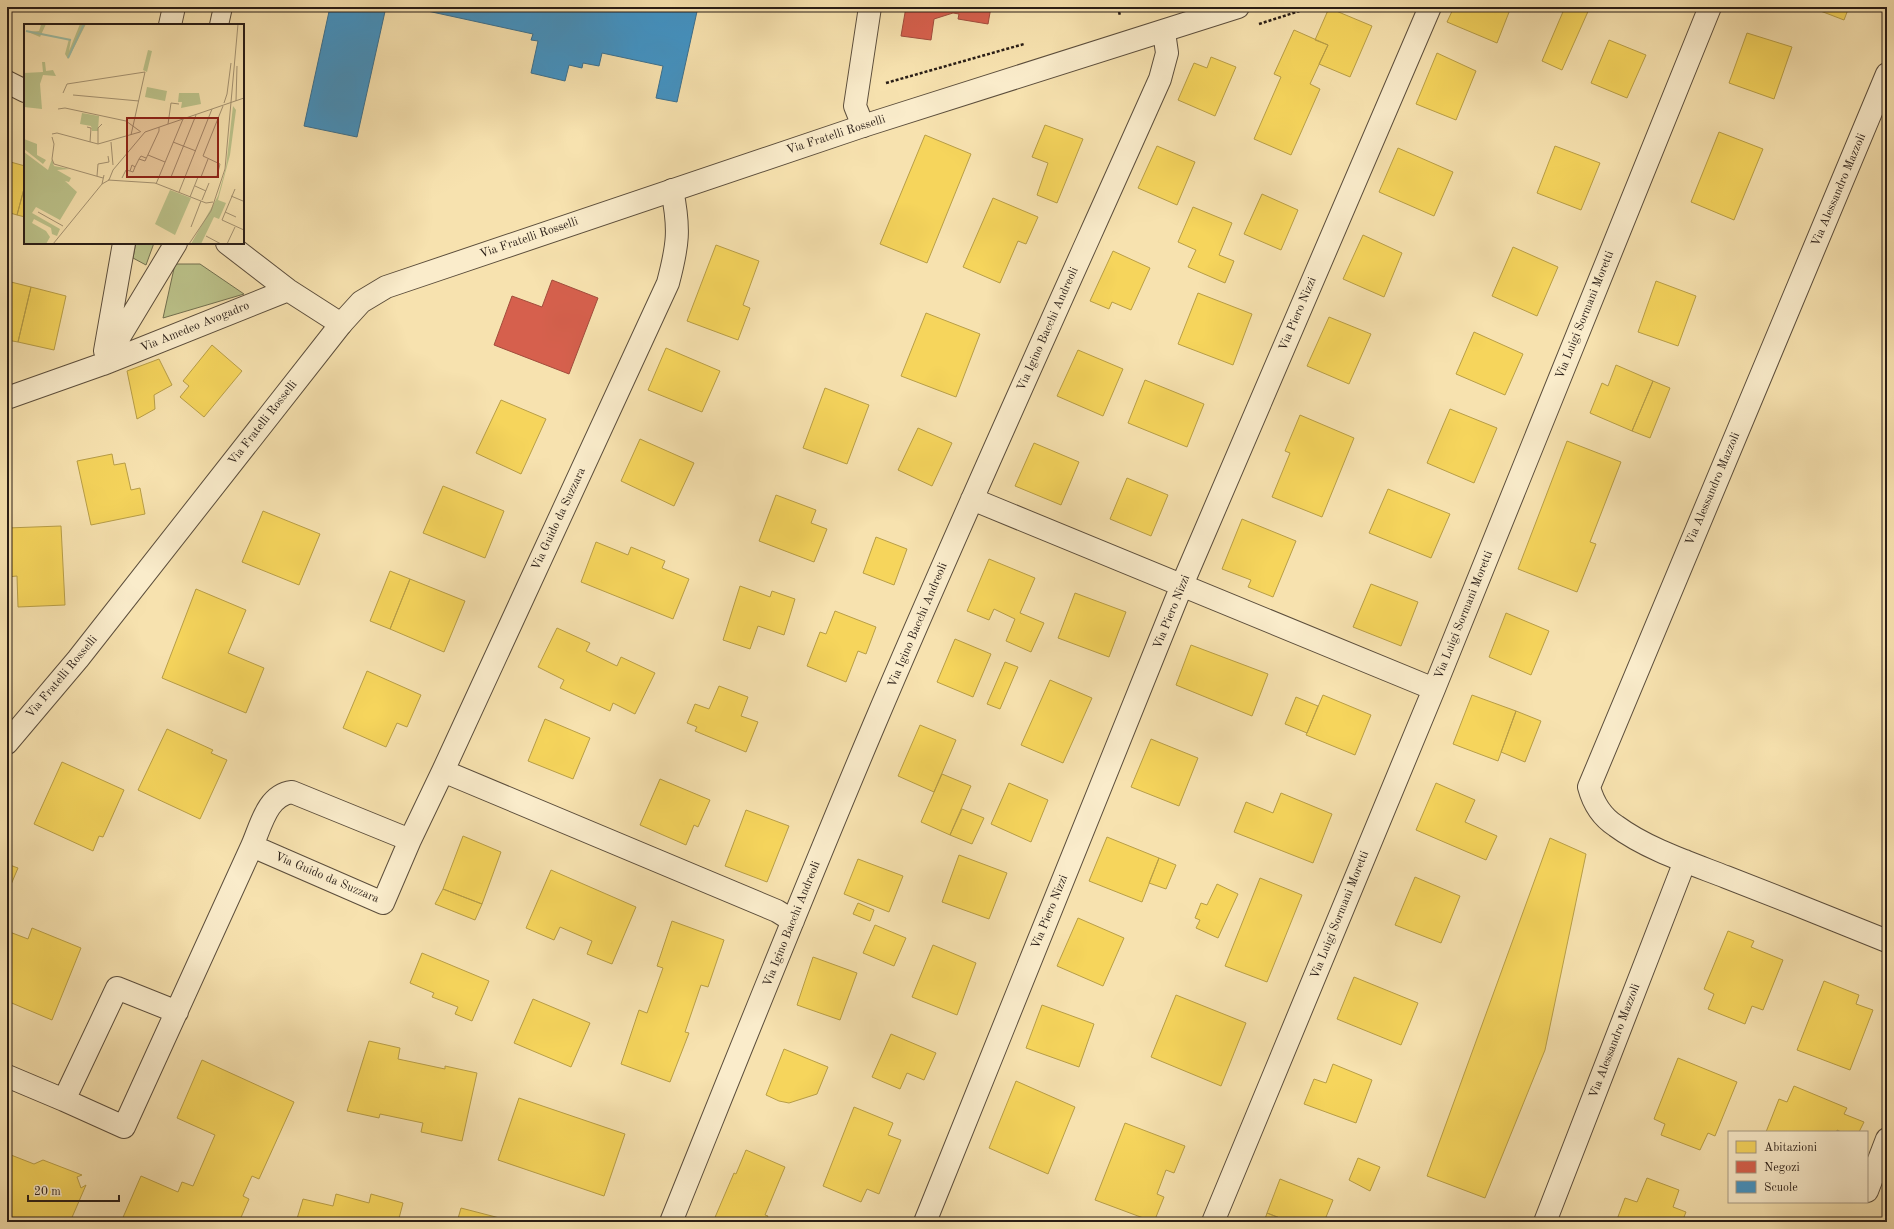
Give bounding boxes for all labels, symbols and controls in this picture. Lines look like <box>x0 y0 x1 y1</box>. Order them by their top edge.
inset map <box>24 24 244 244</box>
street label: Via Fratelli Rosselli <box>785 113 887 157</box>
street label: Via Alessandro Mazzoli <box>1810 132 1868 248</box>
street label: Via Fratelli Rosselli <box>478 216 580 260</box>
street label: Via Luigi Sormani Moretti <box>1554 249 1616 381</box>
street label: Via Igino Bacchi Andreoli <box>1015 265 1081 393</box>
street label: Via Piero Nizzi <box>1277 275 1319 353</box>
street label: Via Amedeo Avogadro <box>139 300 251 354</box>
street label: Via Fratelli Rosselli <box>226 379 300 467</box>
street label: Via Alessandro Mazzoli <box>1684 431 1742 547</box>
street label: Via Guido da Suzzara <box>530 466 588 572</box>
street label: Via Luigi Sormani Moretti <box>1433 549 1495 681</box>
street label: Via Igino Bacchi Andreoli <box>886 561 950 689</box>
street label: Via Piero Nizzi <box>1152 573 1192 651</box>
street label: Via Fratelli Rosselli <box>24 634 100 720</box>
street label: Via Luigi Sormani Moretti <box>1309 849 1371 981</box>
street label: Via Guido da Suzzara <box>273 851 381 905</box>
street label: Via Igino Bacchi Andreoli <box>761 860 823 988</box>
street label: Via Piero Nizzi <box>1030 873 1070 951</box>
street label: Via Alessandro Mazzoli <box>1588 982 1642 1100</box>
legend <box>1728 1131 1868 1203</box>
text: Abitazioni <box>1764 1142 1817 1154</box>
text: Negozi <box>1764 1162 1800 1174</box>
scale bar <box>28 1177 119 1203</box>
text: Scuole <box>1764 1182 1798 1194</box>
text: 20 m <box>34 1186 61 1198</box>

